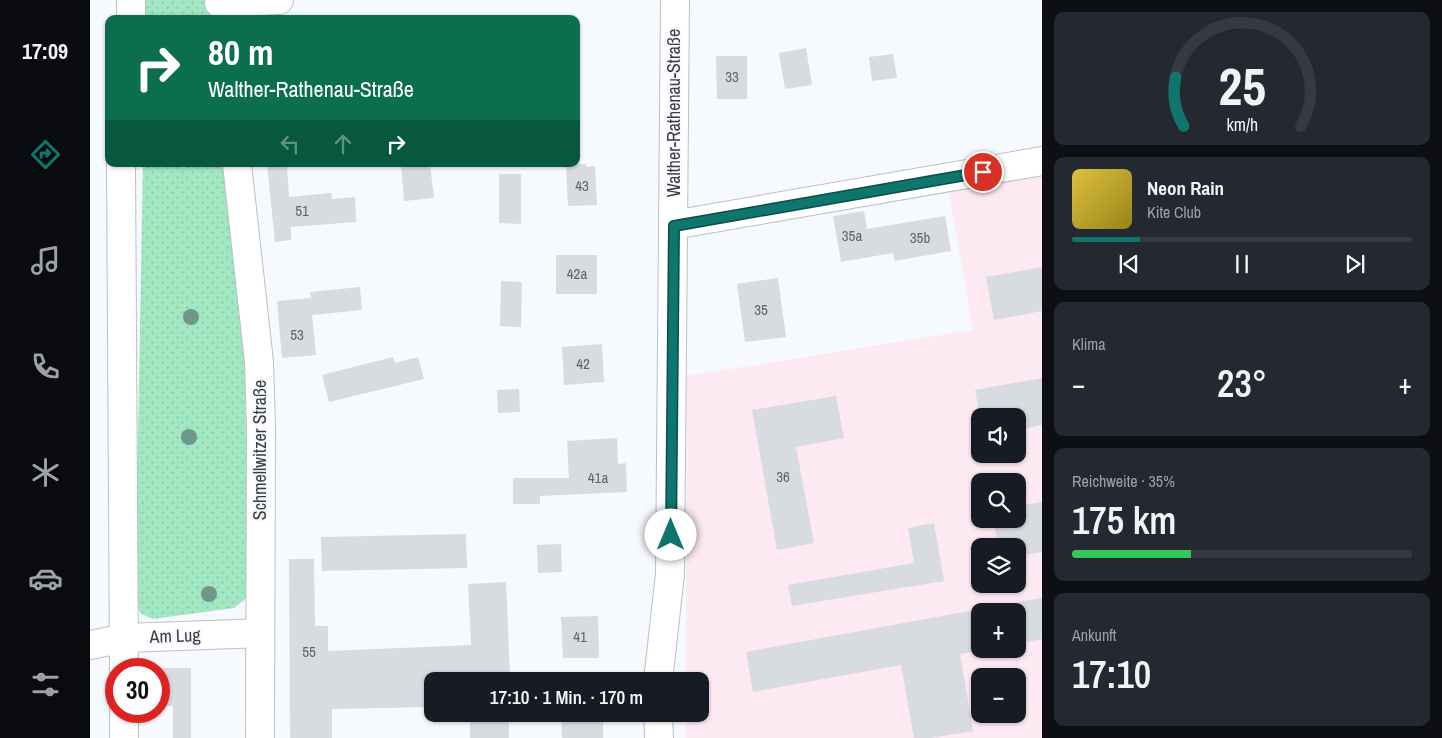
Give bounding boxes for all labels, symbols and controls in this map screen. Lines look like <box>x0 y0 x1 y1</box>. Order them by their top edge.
text: 80 m <box>208 29 273 76</box>
street label: Walther-Rathenau-Straße <box>661 29 686 197</box>
icon: right <box>125 35 190 100</box>
text: 17:09 <box>22 36 68 66</box>
text: 25 <box>1218 51 1266 121</box>
house number: 33 <box>725 66 739 87</box>
text: Walther-Rathenau-Straße <box>208 74 414 104</box>
text: km/h <box>1226 113 1258 137</box>
icon: left <box>276 130 304 158</box>
icon: ahead <box>329 130 357 158</box>
icon: right <box>382 130 410 158</box>
icon: directions <box>28 137 63 172</box>
pin <box>962 151 1004 193</box>
icon: arrive <box>969 158 997 186</box>
house number: 43 <box>575 175 589 196</box>
text: Neon Rain <box>1147 175 1224 201</box>
house number: 51 <box>295 200 309 221</box>
text: Kite Club <box>1147 201 1201 223</box>
house number: 35a <box>842 225 862 246</box>
house number: 35b <box>910 227 930 248</box>
icon: music <box>28 243 63 278</box>
icon: previous <box>1115 250 1143 278</box>
icon: pause <box>1228 250 1256 278</box>
icon: next <box>1341 250 1369 278</box>
house number: 42a <box>567 263 587 284</box>
house number: 35 <box>754 299 768 320</box>
house number: 53 <box>290 324 304 345</box>
text: Klima <box>1072 333 1106 355</box>
icon: phone <box>28 349 63 384</box>
house number: 42 <box>576 353 590 374</box>
text: 23° <box>1217 358 1267 409</box>
text: − <box>1072 365 1085 403</box>
text: + <box>1399 365 1412 403</box>
street label: Schmellwitzer Straße <box>247 380 272 520</box>
map controls <box>971 408 1026 723</box>
button: sound <box>971 408 1026 463</box>
icon: climate <box>28 455 63 490</box>
house number: 36 <box>776 466 790 487</box>
house number: 41a <box>588 467 608 488</box>
text: Reichweite · 35% <box>1072 470 1175 492</box>
button: search <box>971 473 1026 528</box>
text: 175 km <box>1072 495 1176 546</box>
position arrow <box>644 508 696 560</box>
button: layers <box>971 538 1026 593</box>
icon: car <box>28 561 63 596</box>
button: + <box>971 603 1026 658</box>
street label: Am Lug <box>148 622 202 649</box>
text: Ankunft <box>1072 624 1117 646</box>
house number: 41 <box>573 626 587 647</box>
house number: 55 <box>302 641 316 662</box>
text: 17:10 <box>1072 649 1151 700</box>
speed limit sign: 30 <box>105 658 170 723</box>
icon: filters <box>28 667 63 702</box>
button: − <box>971 668 1026 723</box>
text: 17:10 · 1 Min. · 170 m <box>490 684 643 710</box>

